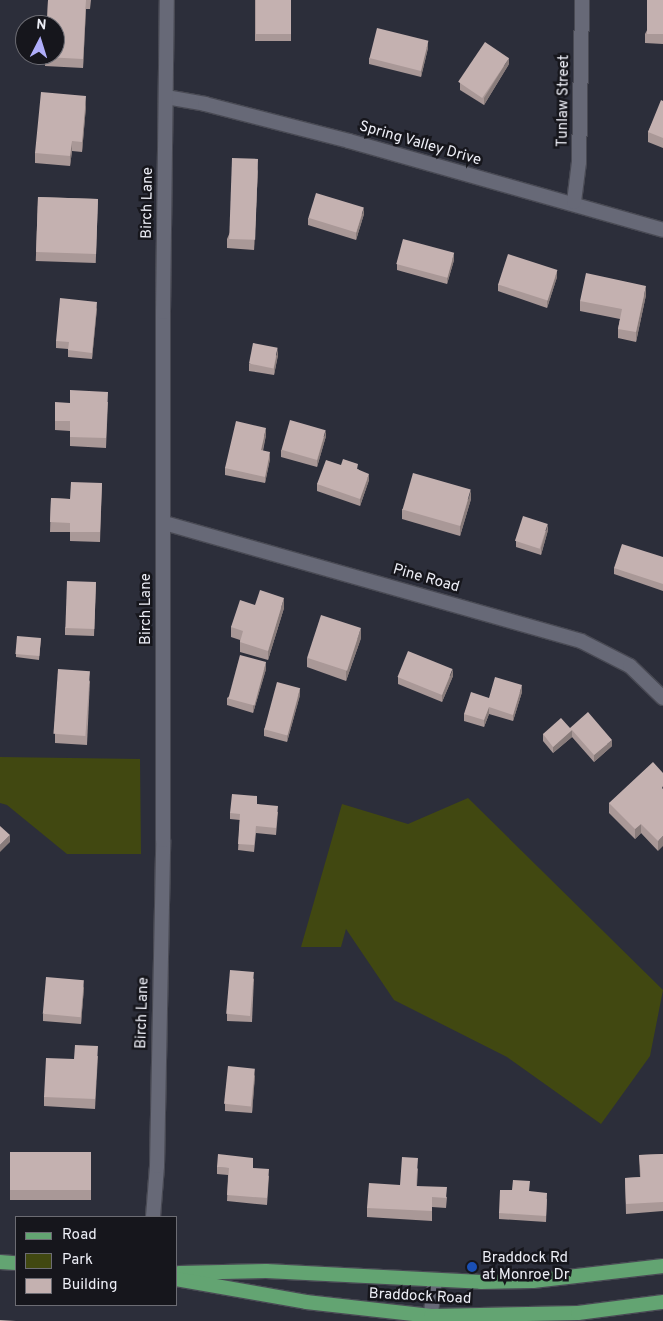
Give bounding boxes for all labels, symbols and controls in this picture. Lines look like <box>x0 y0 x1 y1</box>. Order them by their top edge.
north arrow <box>15 15 65 65</box>
text: N <box>36 17 47 34</box>
street label: Tunlaw Street <box>554 55 574 147</box>
street label: Spring Valley Drive <box>357 118 483 170</box>
street label: Birch Lane <box>138 167 158 239</box>
street label: Pine Road <box>391 561 461 597</box>
street label: Birch Lane <box>138 573 156 645</box>
street label: Birch Lane <box>133 977 153 1049</box>
legend <box>15 1216 178 1306</box>
text: Road <box>62 1226 97 1245</box>
place label: Braddock Rd at Monroe Dr <box>482 1249 570 1284</box>
text: Park <box>62 1251 93 1270</box>
marker: Braddock Rd at Monroe Dr <box>466 1261 478 1273</box>
text: Building <box>62 1276 117 1295</box>
street label: Braddock Road <box>368 1285 472 1309</box>

